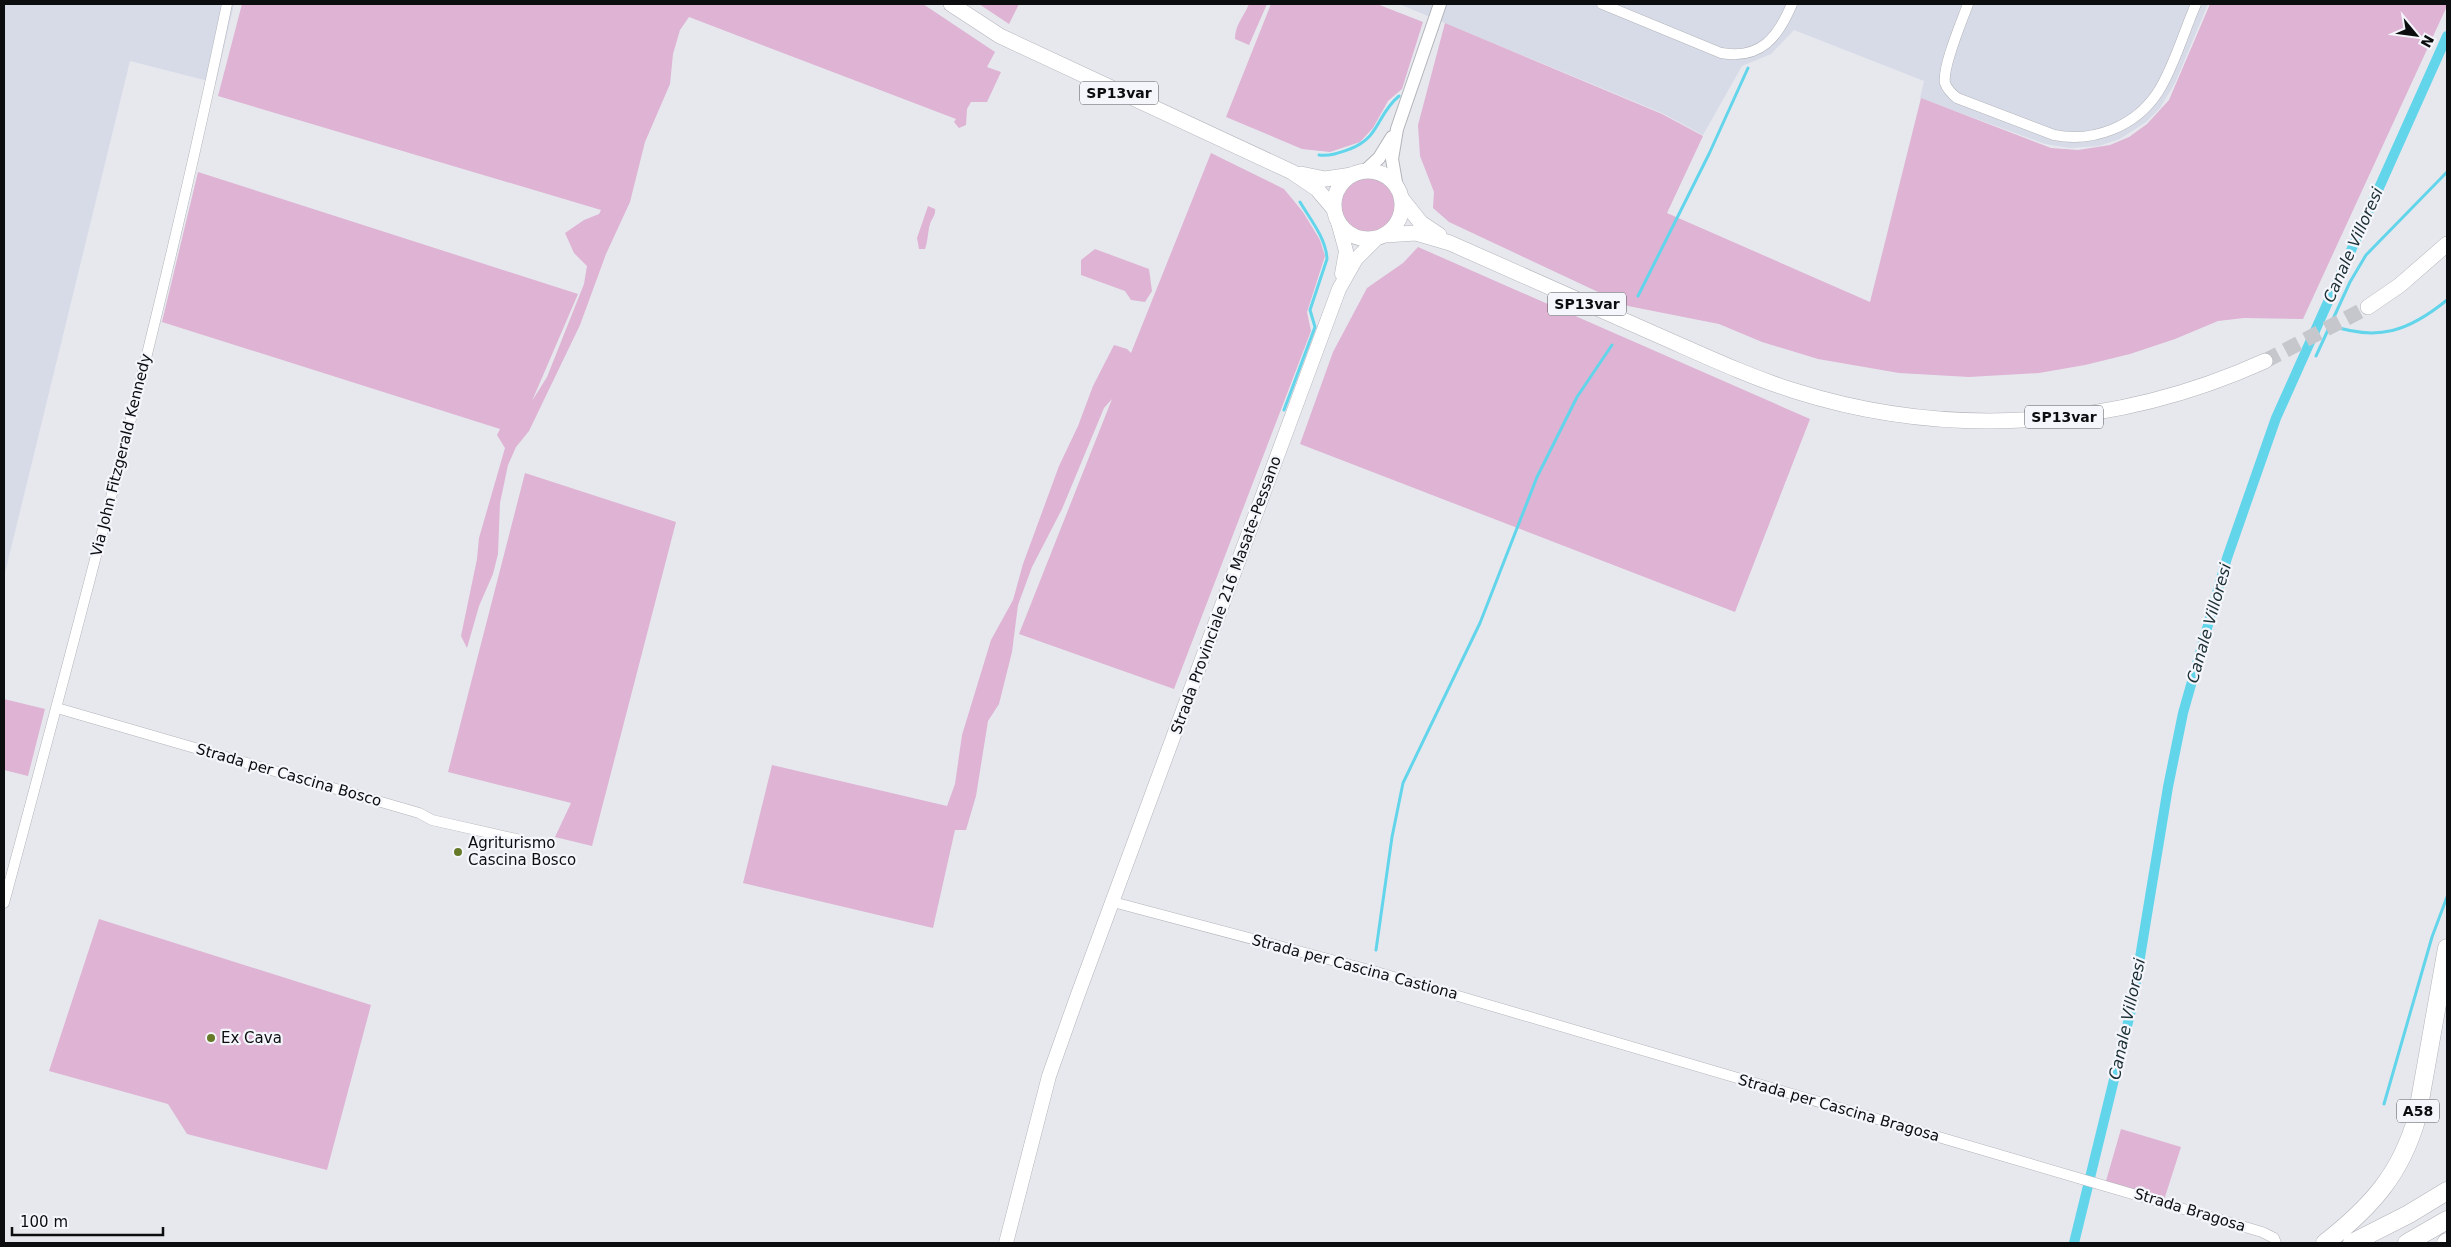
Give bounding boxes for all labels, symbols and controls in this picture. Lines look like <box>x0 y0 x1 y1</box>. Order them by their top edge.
north arrow <box>2391 10 2441 60</box>
text: N <box>2418 32 2437 50</box>
road number: SP13var <box>1080 82 1158 105</box>
water label: Canale Villoresi <box>2319 184 2387 305</box>
road number: SP13var <box>1548 292 1626 316</box>
street label: Via John Fitzgerald Kennedy <box>87 352 155 558</box>
road number: SP13var <box>2025 406 2103 428</box>
street label: Strada Provinciale 216 Masate-Pessano <box>1167 453 1285 737</box>
water label: Canale Villoresi <box>2183 560 2235 685</box>
street label: Strada per Cascina Bosco <box>194 740 384 810</box>
place label: Agriturismo Cascina Bosco <box>468 834 576 869</box>
marker: Agriturismo Cascina Bosco <box>452 846 464 858</box>
street label: Strada per Cascina Castiona <box>1250 931 1460 1003</box>
water label: Canale Villoresi <box>2105 956 2149 1081</box>
place label: Ex Cava <box>221 1029 282 1047</box>
marker: Ex Cava <box>205 1032 217 1044</box>
street label: Strada per Cascina Bragosa <box>1736 1071 1942 1145</box>
road number: A58 <box>2397 1100 2439 1122</box>
street label: Strada Bragosa <box>2132 1184 2248 1236</box>
scale bar <box>12 1204 164 1236</box>
text: 100 m <box>20 1213 68 1231</box>

